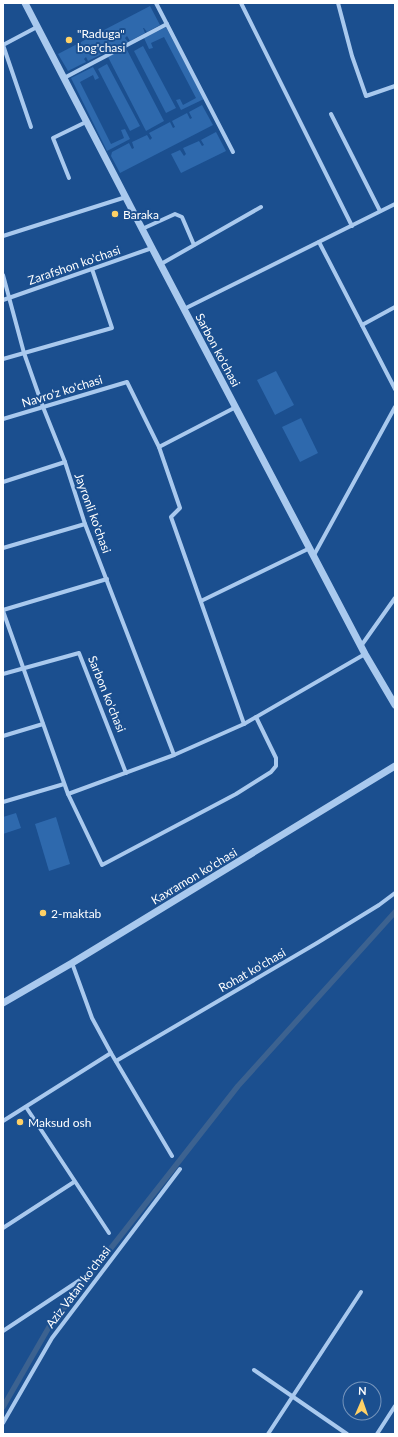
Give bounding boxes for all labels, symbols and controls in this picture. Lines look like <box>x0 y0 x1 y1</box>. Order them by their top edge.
place label: "Raduga" bog'chasi <box>77 26 126 55</box>
marker: "Raduga" bog'chasi <box>64 35 74 45</box>
place label: Baraka <box>123 207 159 222</box>
marker: Baraka <box>110 209 120 219</box>
street label: Zarafshon ko'chasi <box>26 242 122 288</box>
street label: Sarbon ko'chasi <box>192 311 244 389</box>
street label: Navro'z ko'chasi <box>20 372 104 410</box>
street label: Jayronli ko'chasi <box>72 471 114 555</box>
street label: Sarbon ko'chasi <box>85 654 129 734</box>
street label: Kaxramon ko'chasi <box>148 844 240 908</box>
place label: 2-maktab <box>51 906 102 921</box>
marker: 2-maktab <box>38 908 48 918</box>
street label: Rohat ko'chasi <box>216 945 288 995</box>
place label: Maksud osh <box>28 1115 91 1130</box>
marker: Maksud osh <box>15 1117 25 1127</box>
street label: Aziz Vatan ko'chasi <box>42 1243 114 1331</box>
north arrow <box>342 1381 382 1421</box>
text: N <box>358 1384 367 1397</box>

